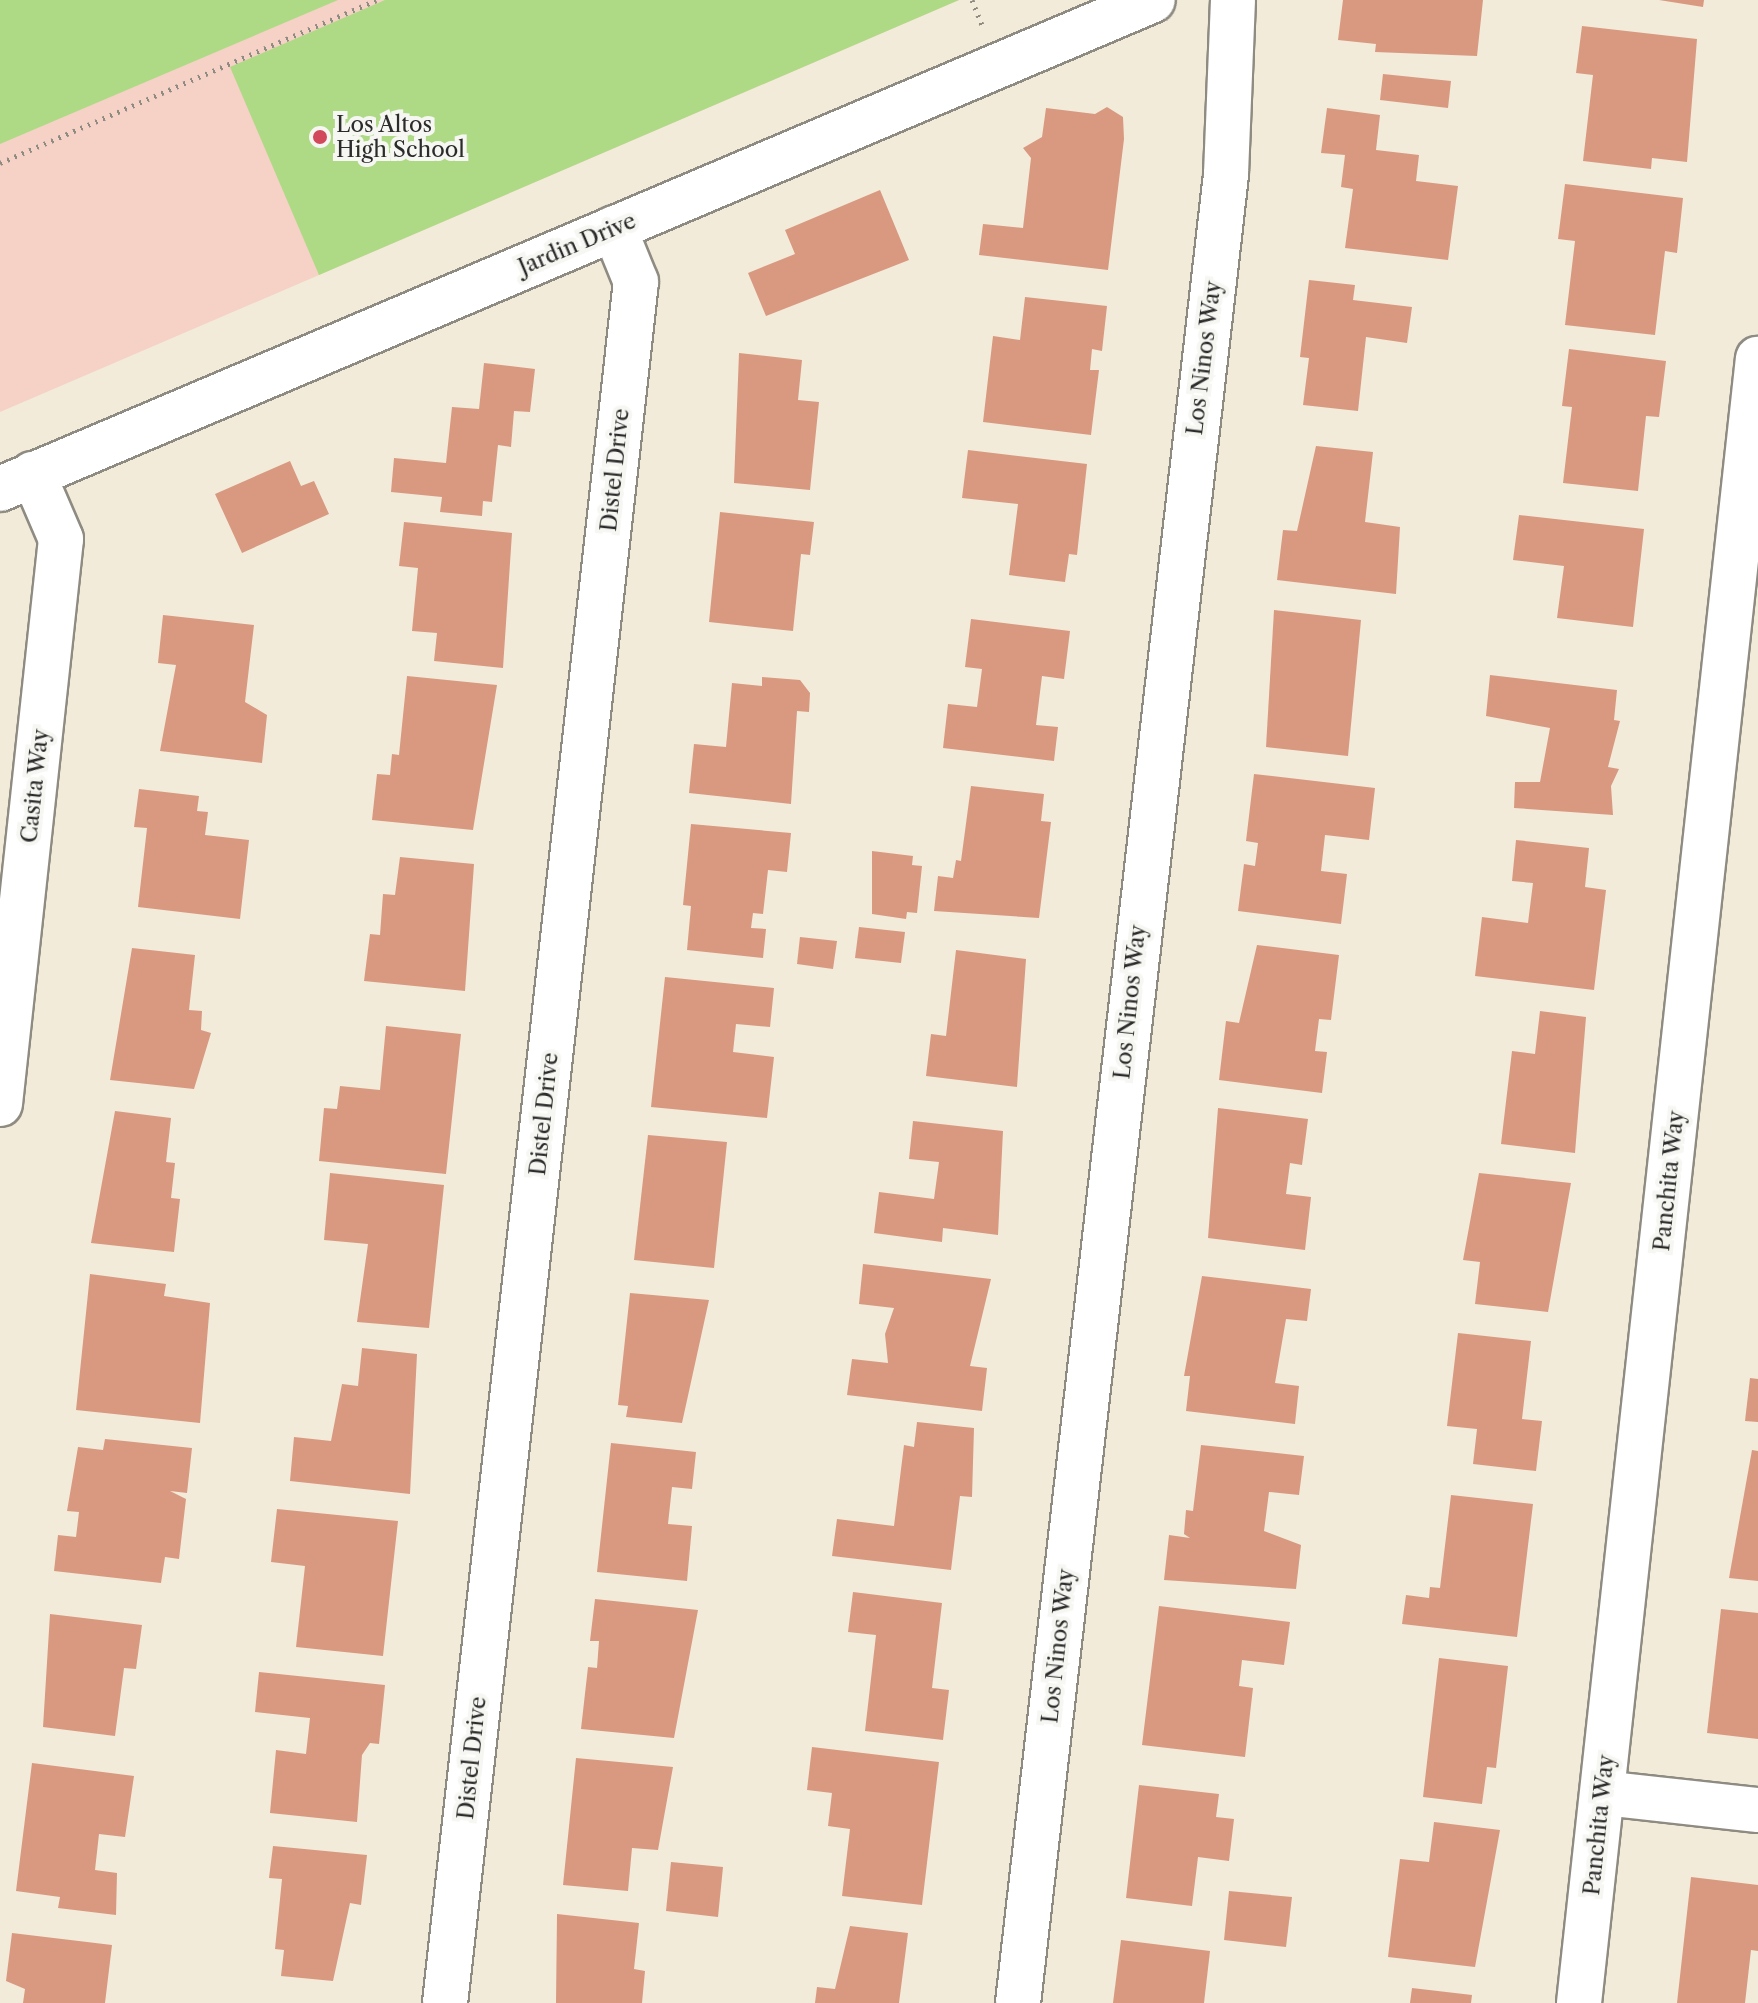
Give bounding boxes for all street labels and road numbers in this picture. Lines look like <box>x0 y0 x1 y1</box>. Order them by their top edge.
street label: Jardin Drive <box>514 207 640 281</box>
street label: Los Ninos Way <box>1181 279 1227 437</box>
street label: Distel Drive <box>595 407 635 533</box>
street label: Casita Way <box>16 727 54 845</box>
street label: Los Ninos Way <box>1109 923 1151 1081</box>
street label: Distel Drive <box>524 1051 564 1177</box>
street label: Panchita Way <box>1648 1109 1690 1253</box>
street label: Los Ninos Way <box>1037 1567 1079 1725</box>
street label: Distel Drive <box>452 1695 492 1821</box>
street label: Panchita Way <box>1578 1753 1620 1897</box>

